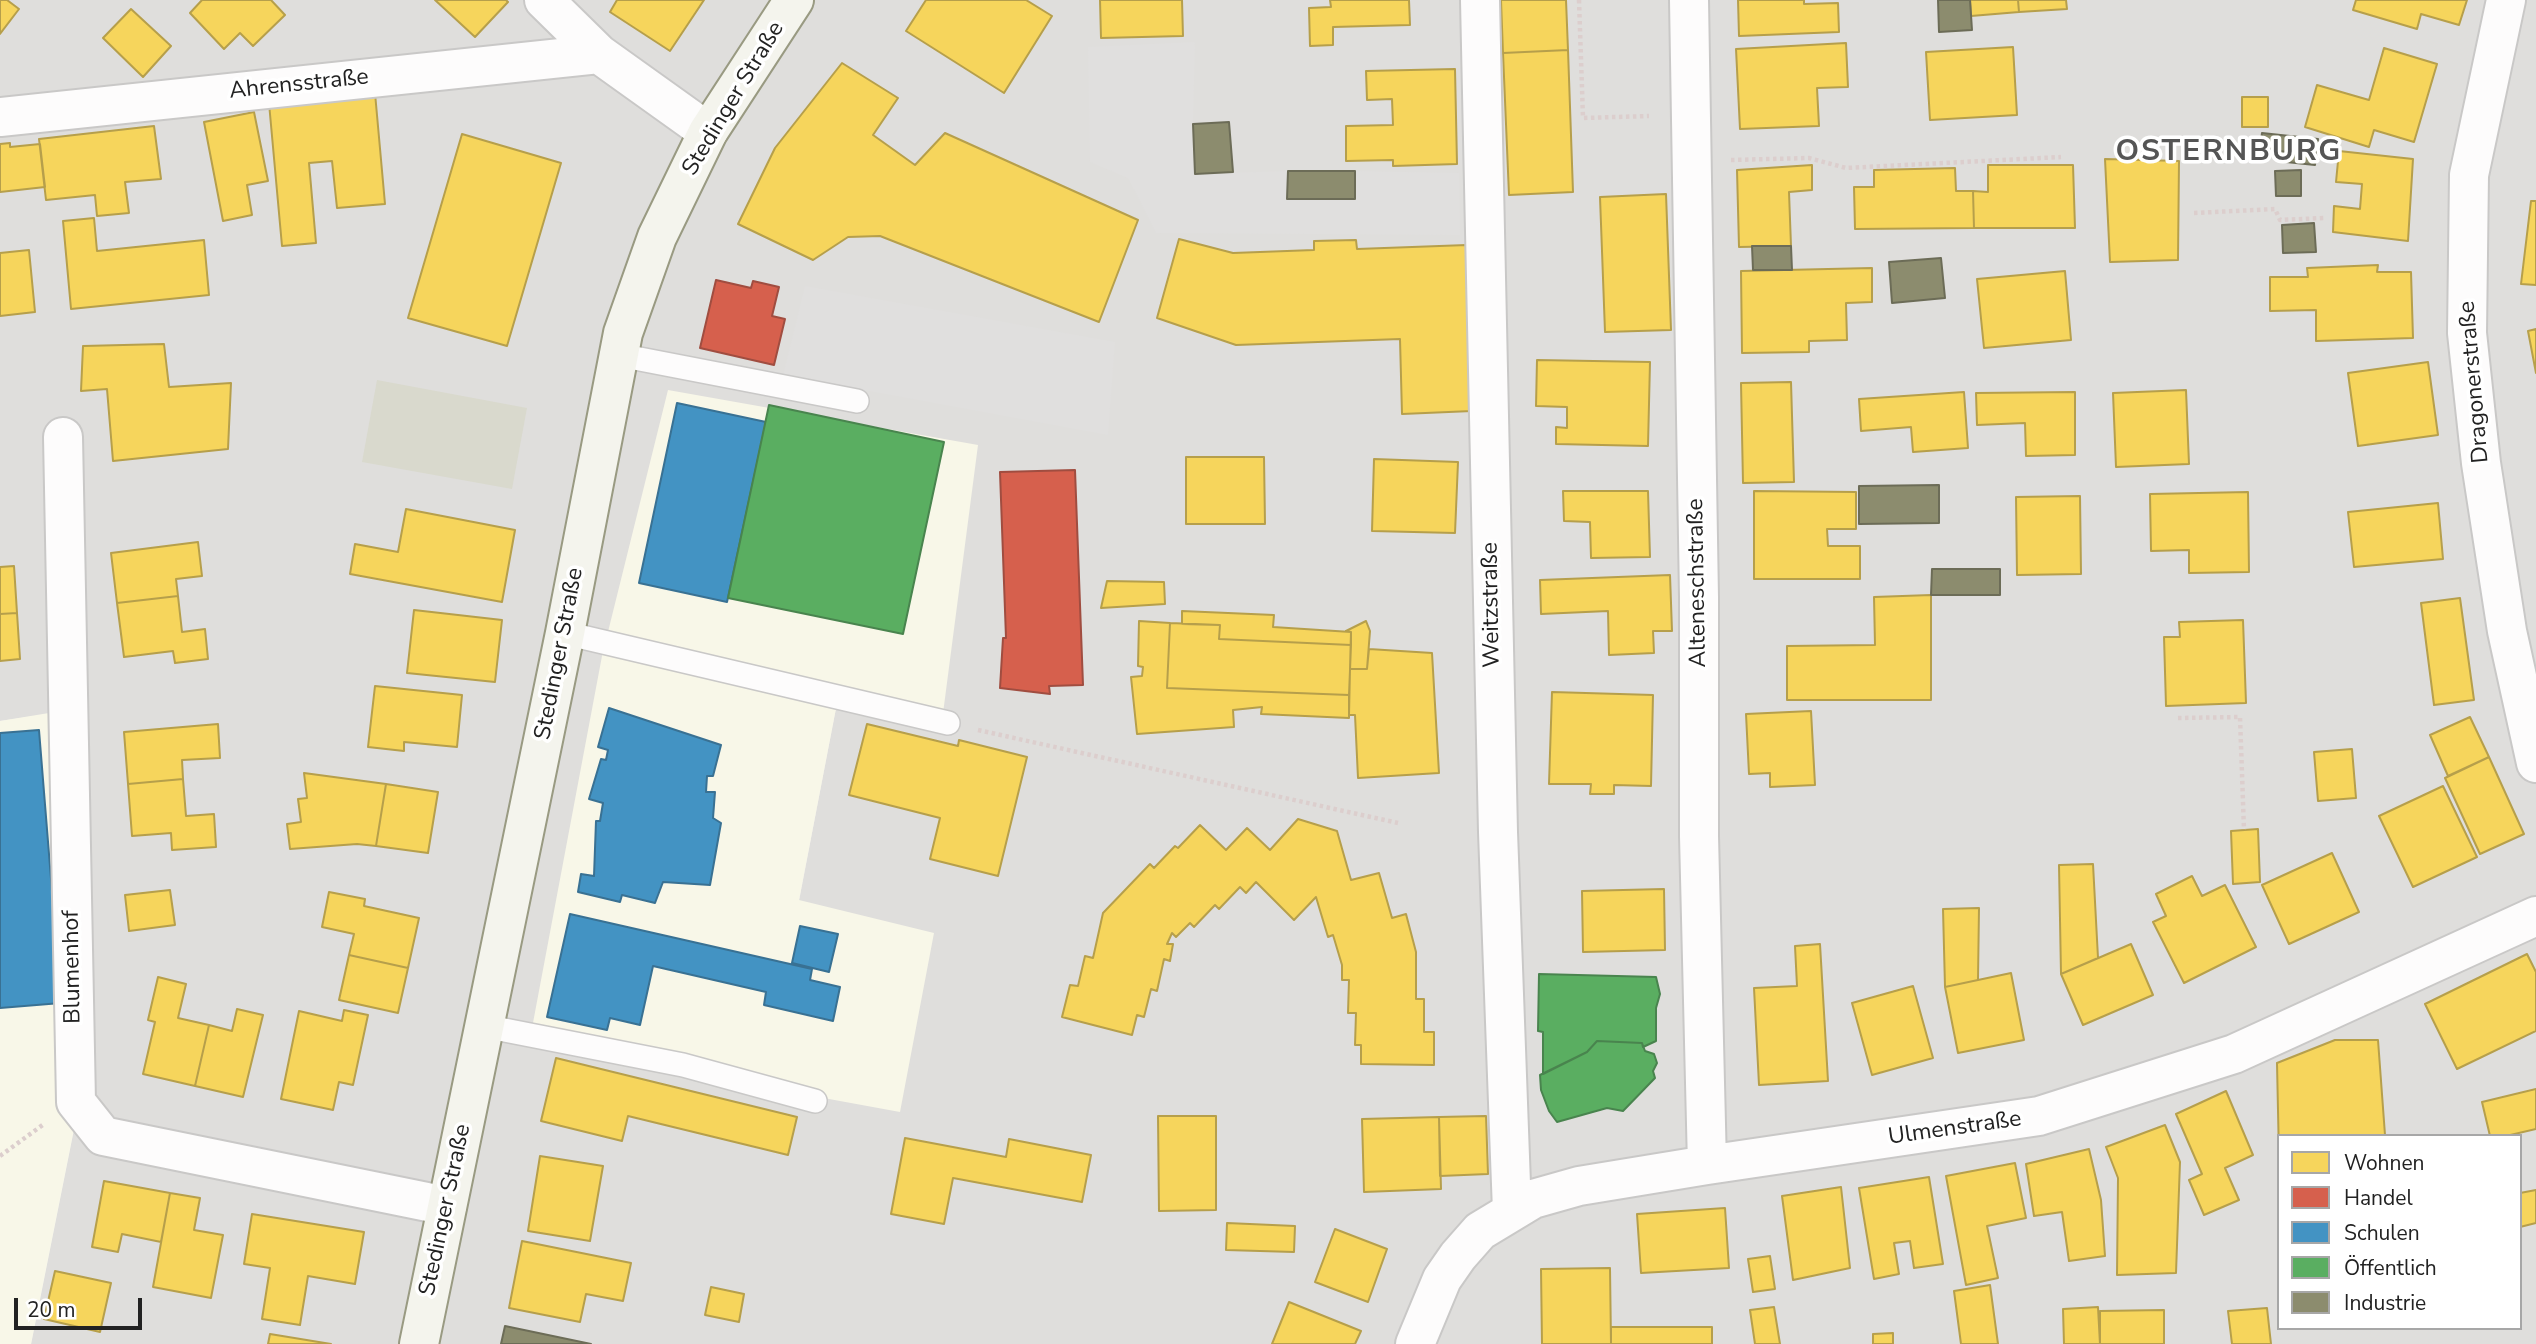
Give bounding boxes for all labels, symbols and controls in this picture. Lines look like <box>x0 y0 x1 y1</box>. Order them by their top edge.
street label: Stedinger Straße <box>677 17 791 181</box>
street label: Ahrensstraße <box>228 64 370 106</box>
district label: OSTERNBURG <box>2117 135 2341 171</box>
street label: Dragonerstraße <box>2454 300 2496 464</box>
street label: Alteneschstraße <box>1683 498 1713 668</box>
street label: Weitzstraße <box>1477 542 1507 668</box>
street label: Stedinger Straße <box>530 566 590 742</box>
street label: Blumenhof <box>58 910 88 1024</box>
street label: Ulmenstraße <box>1887 1106 2023 1152</box>
street label: Stedinger Straße <box>414 1122 478 1298</box>
legend <box>2277 1134 2522 1330</box>
text: Wohnen <box>2344 1149 2425 1177</box>
text: Handel <box>2344 1184 2413 1212</box>
text: Schulen <box>2344 1219 2420 1247</box>
text: Öffentlich <box>2344 1254 2437 1282</box>
scale bar <box>18 1284 145 1328</box>
text: Industrie <box>2344 1289 2426 1317</box>
text: 20 m <box>27 1296 76 1324</box>

